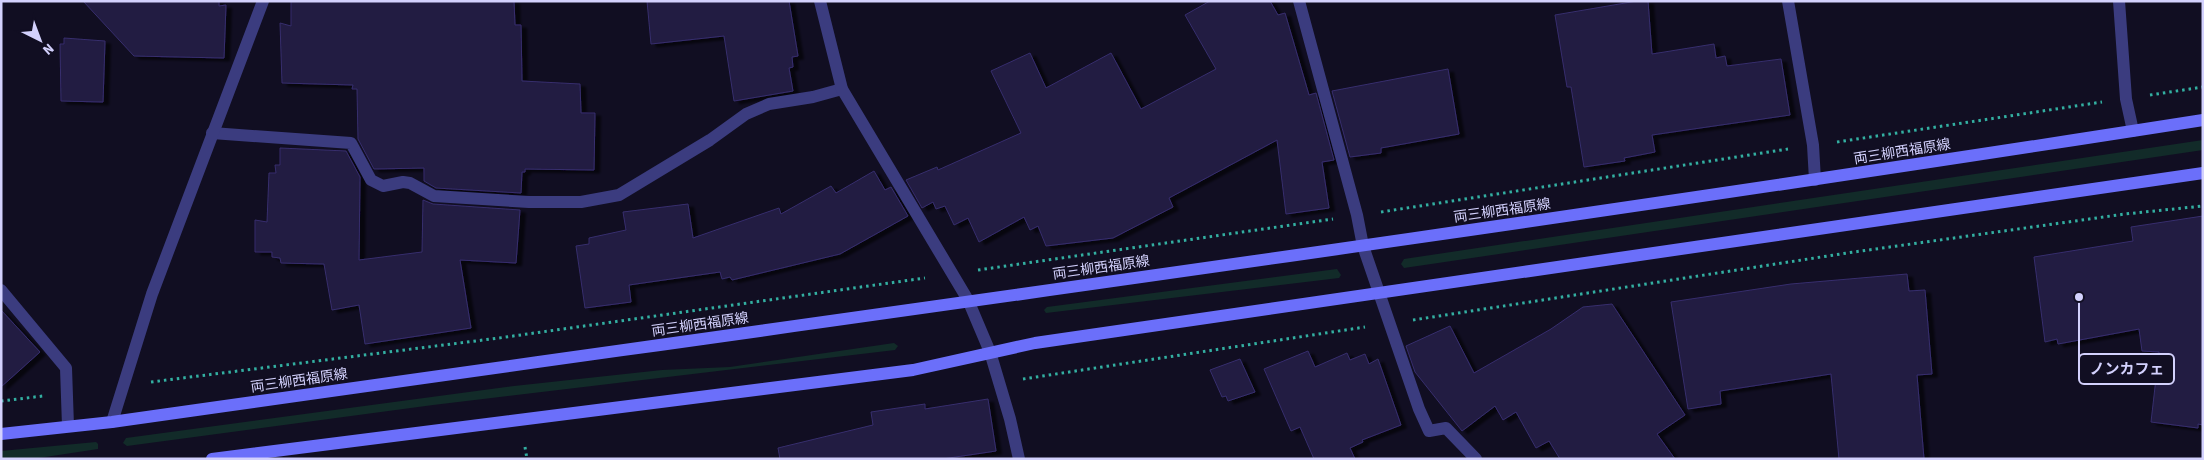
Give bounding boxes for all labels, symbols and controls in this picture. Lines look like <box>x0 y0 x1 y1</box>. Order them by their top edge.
north arrow <box>15 15 65 65</box>
text: N <box>38 38 58 59</box>
street label: 両三柳西福原線 <box>1852 134 1952 170</box>
street label: 両三柳西福原線 <box>1452 194 1552 228</box>
street label: 両三柳西福原線 <box>1051 251 1151 285</box>
street label: 両三柳西福原線 <box>650 308 750 342</box>
callout: ノンカフェ <box>2079 354 2174 384</box>
text: ノンカフェ <box>2089 359 2165 380</box>
street label: 両三柳西福原線 <box>249 364 349 398</box>

